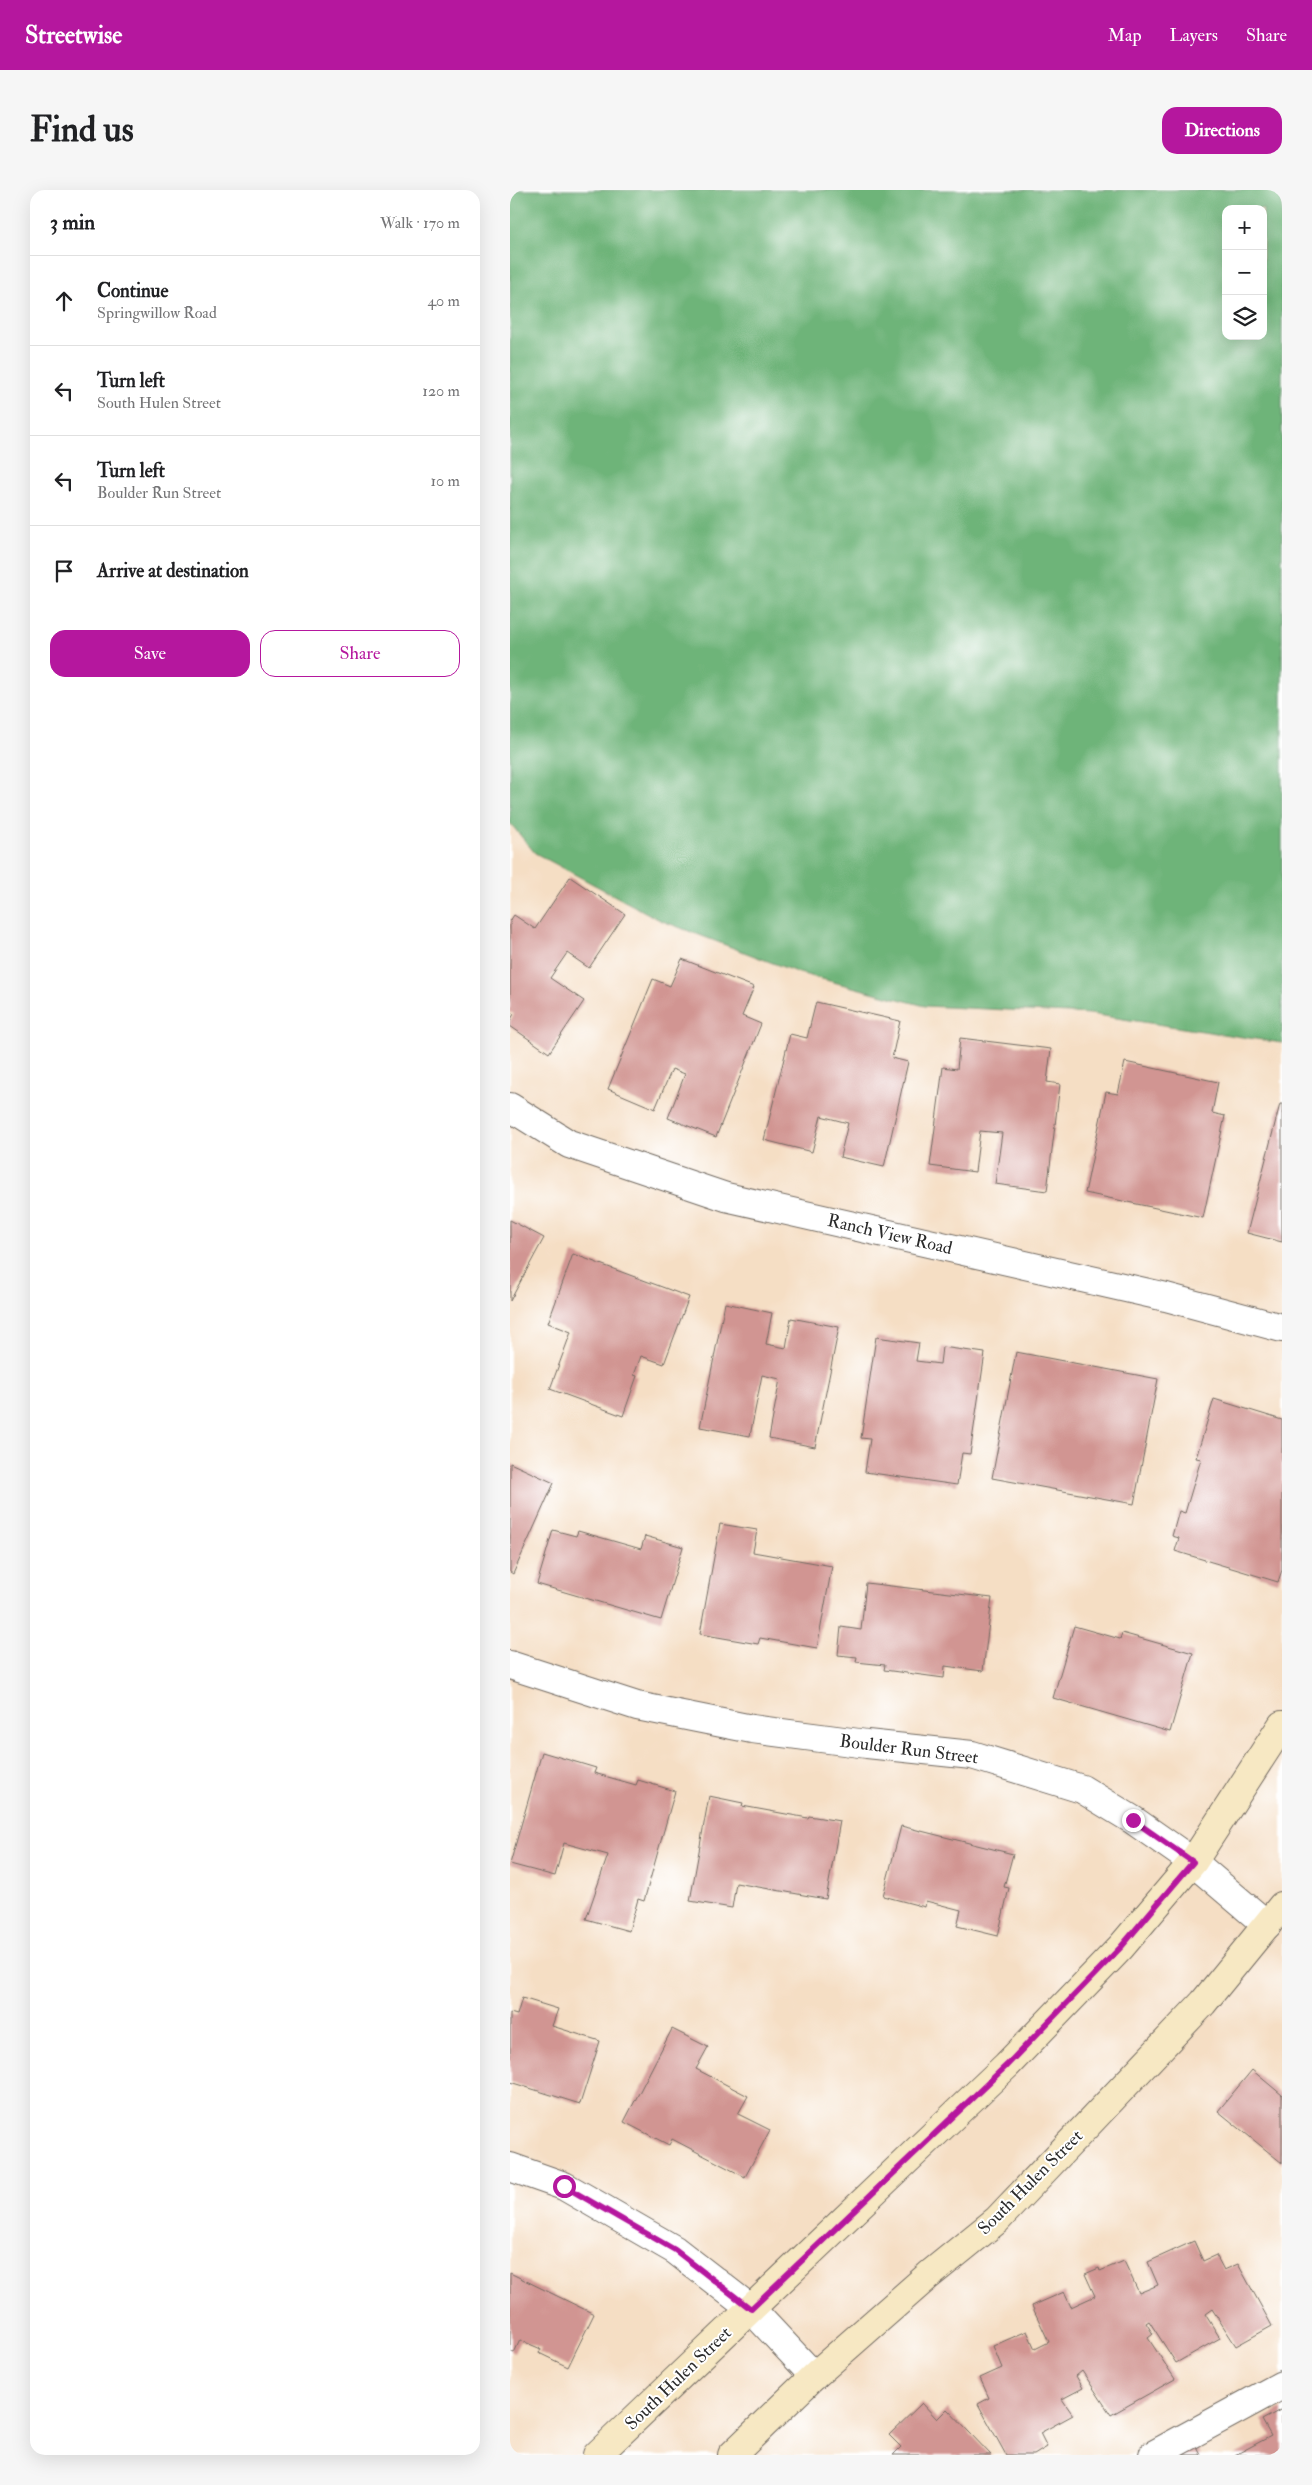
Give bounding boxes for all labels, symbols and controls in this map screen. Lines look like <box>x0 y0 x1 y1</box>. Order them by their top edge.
text: Streetwise <box>25 20 122 51</box>
text: Map <box>1108 24 1142 47</box>
text: Layers <box>1170 24 1218 47</box>
text: Share <box>1246 24 1287 47</box>
button: Directions <box>1162 107 1282 154</box>
text: Find us <box>30 108 134 152</box>
map controls <box>1222 205 1267 340</box>
button: + <box>1222 205 1267 250</box>
text: 3 min <box>50 209 95 236</box>
text: Walk · 170 m <box>380 213 460 233</box>
button: − <box>1222 250 1267 295</box>
text: Continue <box>97 279 168 303</box>
icon: ahead <box>50 287 78 315</box>
text: 40 m <box>427 291 460 311</box>
button: layers <box>1222 295 1267 340</box>
text: Springwillow Road <box>97 303 217 323</box>
text: Turn left <box>97 369 165 393</box>
icon: left <box>50 377 78 405</box>
text: 120 m <box>422 381 460 401</box>
text: South Hulen Street <box>97 393 221 413</box>
text: Turn left <box>97 459 165 483</box>
icon: left <box>50 467 78 495</box>
text: 10 m <box>430 471 460 491</box>
text: Boulder Run Street <box>97 483 221 503</box>
icon: arrive <box>50 557 78 585</box>
text: Arrive at destination <box>97 559 249 583</box>
button: Save <box>50 630 250 677</box>
button: Share <box>260 630 460 677</box>
street label: Ranch View Road <box>825 1209 955 1260</box>
street label: Boulder Run Street <box>838 1730 980 1769</box>
route end <box>1122 1809 1145 1832</box>
street label: South Hulen Street <box>973 2125 1088 2240</box>
route start <box>553 2175 576 2198</box>
street label: South Hulen Street <box>620 2322 737 2435</box>

